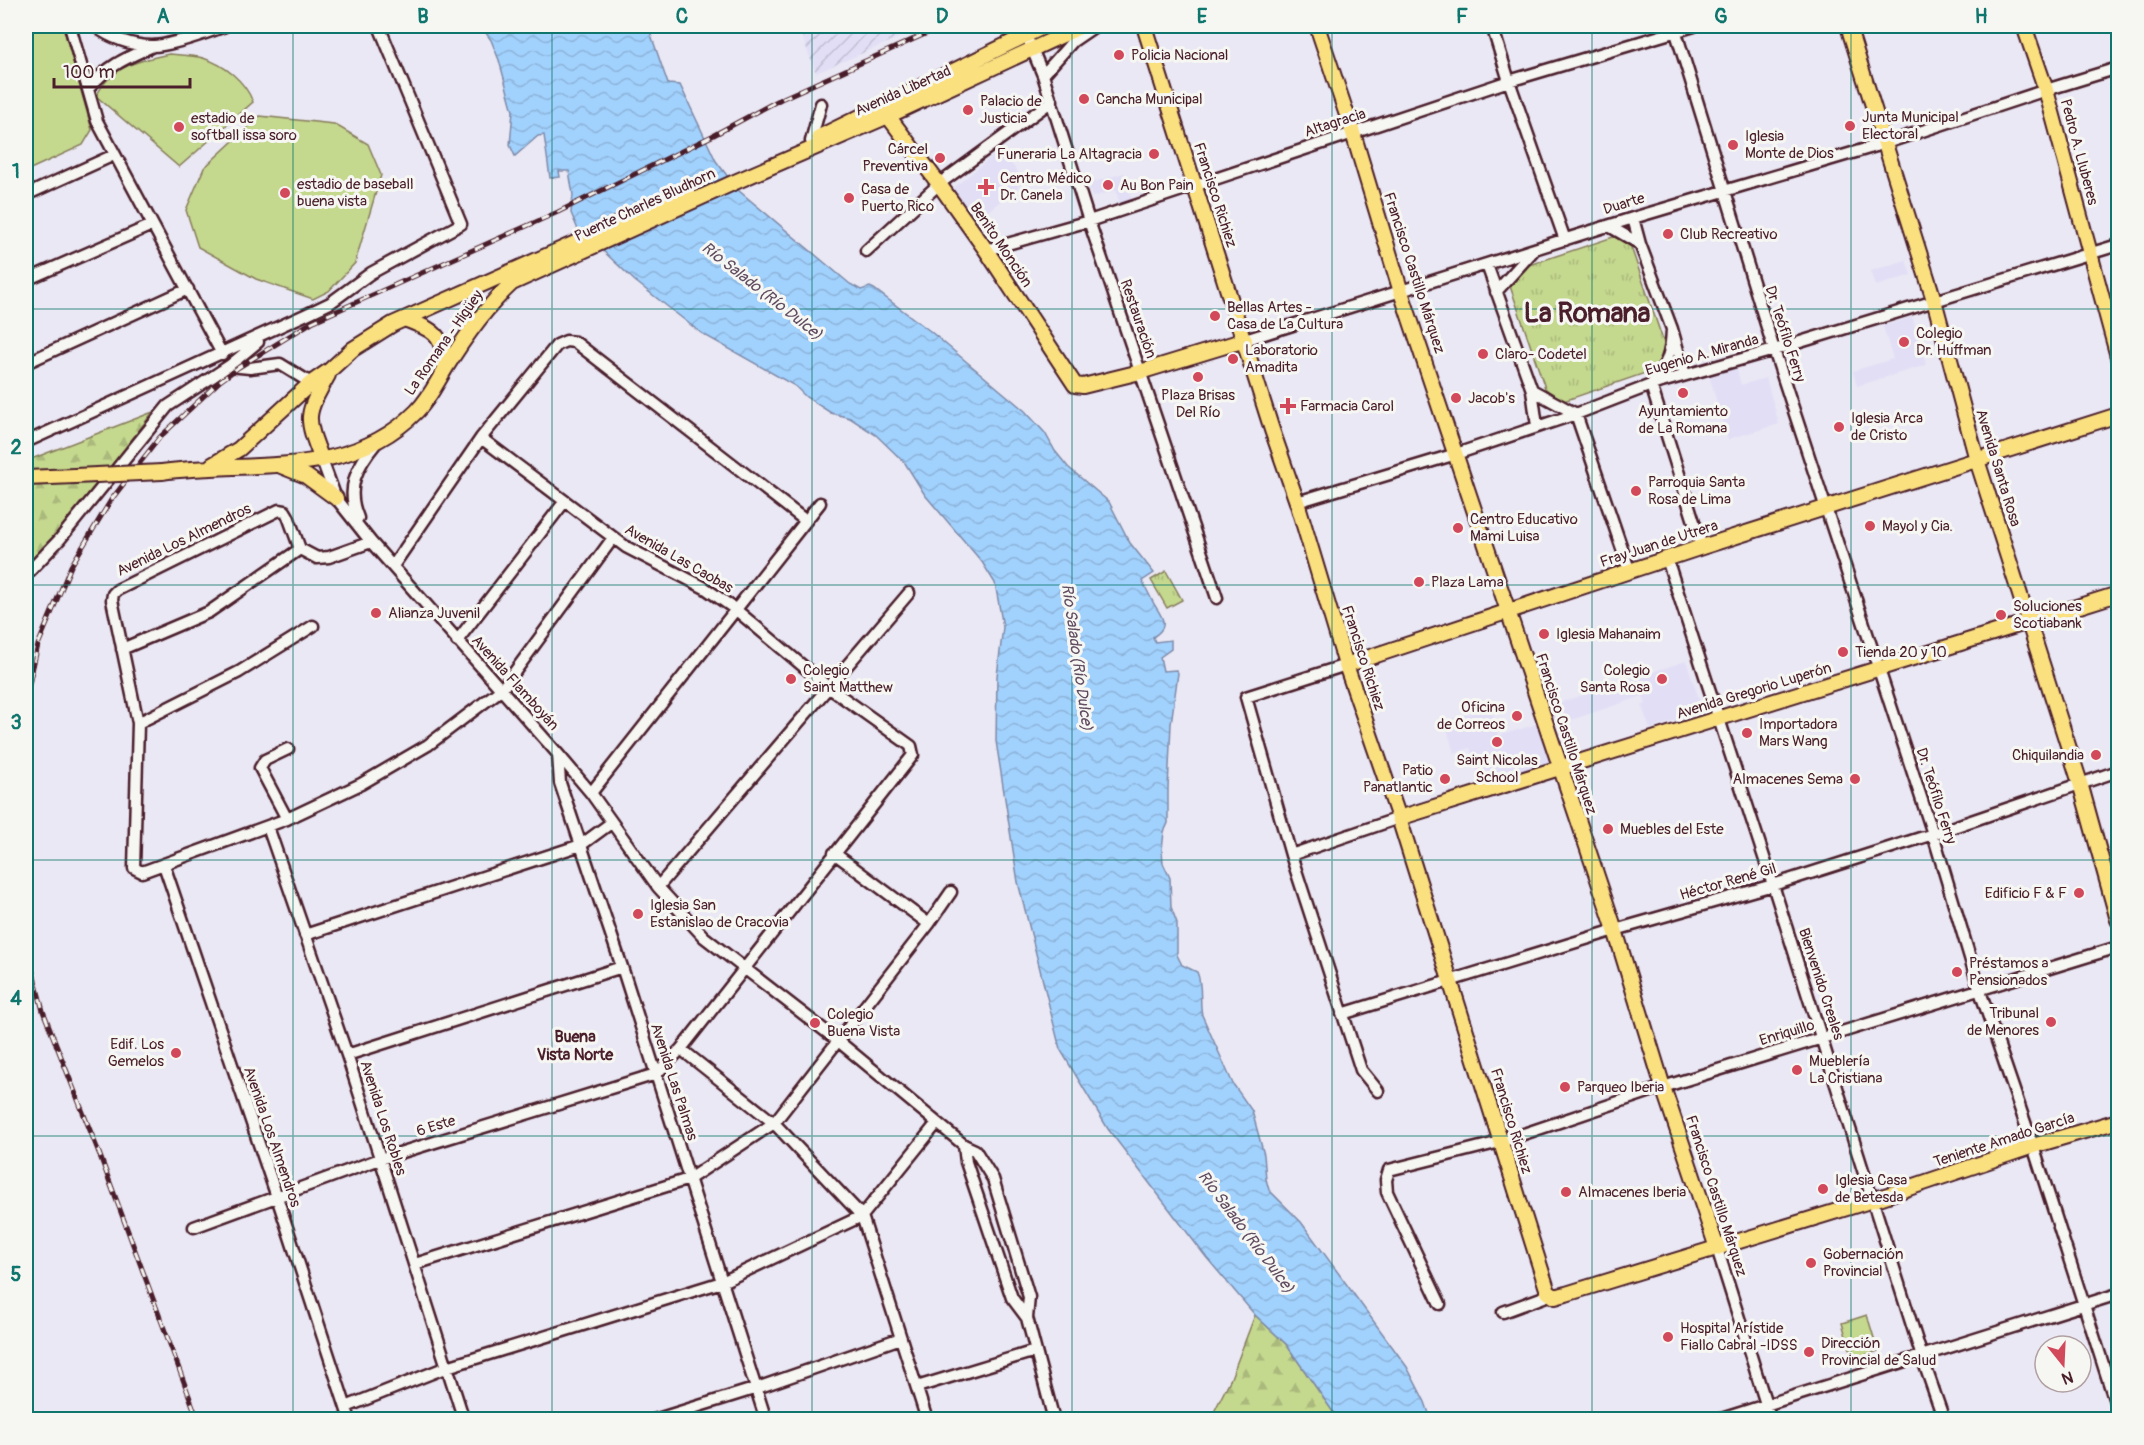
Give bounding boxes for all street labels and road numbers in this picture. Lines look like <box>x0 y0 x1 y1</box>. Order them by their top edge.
street label: Avenida Libertad <box>852 61 954 121</box>
street label: Pedro A. Lluberes <box>2056 97 2102 207</box>
street label: Altagracia <box>1302 104 1368 142</box>
street label: Francisco Richiez <box>1189 140 1241 250</box>
street label: Puente Charles Bludhorn <box>571 164 719 246</box>
street label: Duarte <box>1601 189 1648 219</box>
street label: Francisco Castillo Márquez <box>1379 190 1449 356</box>
street label: Benito Monción <box>966 199 1036 291</box>
street label: Restauración <box>1116 277 1160 361</box>
street label: Dr. Teófilo Ferry <box>1760 283 1810 385</box>
street label: La Romana - Higüey <box>401 286 488 399</box>
street label: Eugenio A. Miranda <box>1643 330 1761 380</box>
street label: Avenida Santa Rosa <box>1971 407 2025 529</box>
street label: Avenida Los Almendros <box>114 499 255 581</box>
street label: Fray Juan de Utrera <box>1598 516 1720 572</box>
street label: Avenida Las Caobas <box>621 520 737 598</box>
street label: Francisco Richiez <box>1337 603 1389 713</box>
street label: Avenida Flamboyán <box>467 631 563 735</box>
street label: Francisco Castillo Márquez <box>1531 651 1601 817</box>
street label: Avenida Gregorio Luperón <box>1674 658 1834 724</box>
street label: Dr. Teófilo Ferry <box>1911 745 1961 847</box>
street label: Héctor René Gil <box>1678 859 1778 905</box>
street label: Bienvenido Creales <box>1794 926 1848 1043</box>
street label: Enriquillo <box>1757 1016 1817 1050</box>
street label: Avenida Las Palmas <box>646 1021 702 1143</box>
street label: Avenida Los Robles <box>355 1058 411 1178</box>
street label: Avenida Los Almendros <box>239 1064 305 1210</box>
street label: Francisco Richiez <box>1486 1066 1536 1176</box>
street label: Teniente Amado García <box>1931 1108 2077 1172</box>
street label: 6 Este <box>414 1111 458 1141</box>
street label: Francisco Castillo Márquez <box>1681 1113 1751 1279</box>

